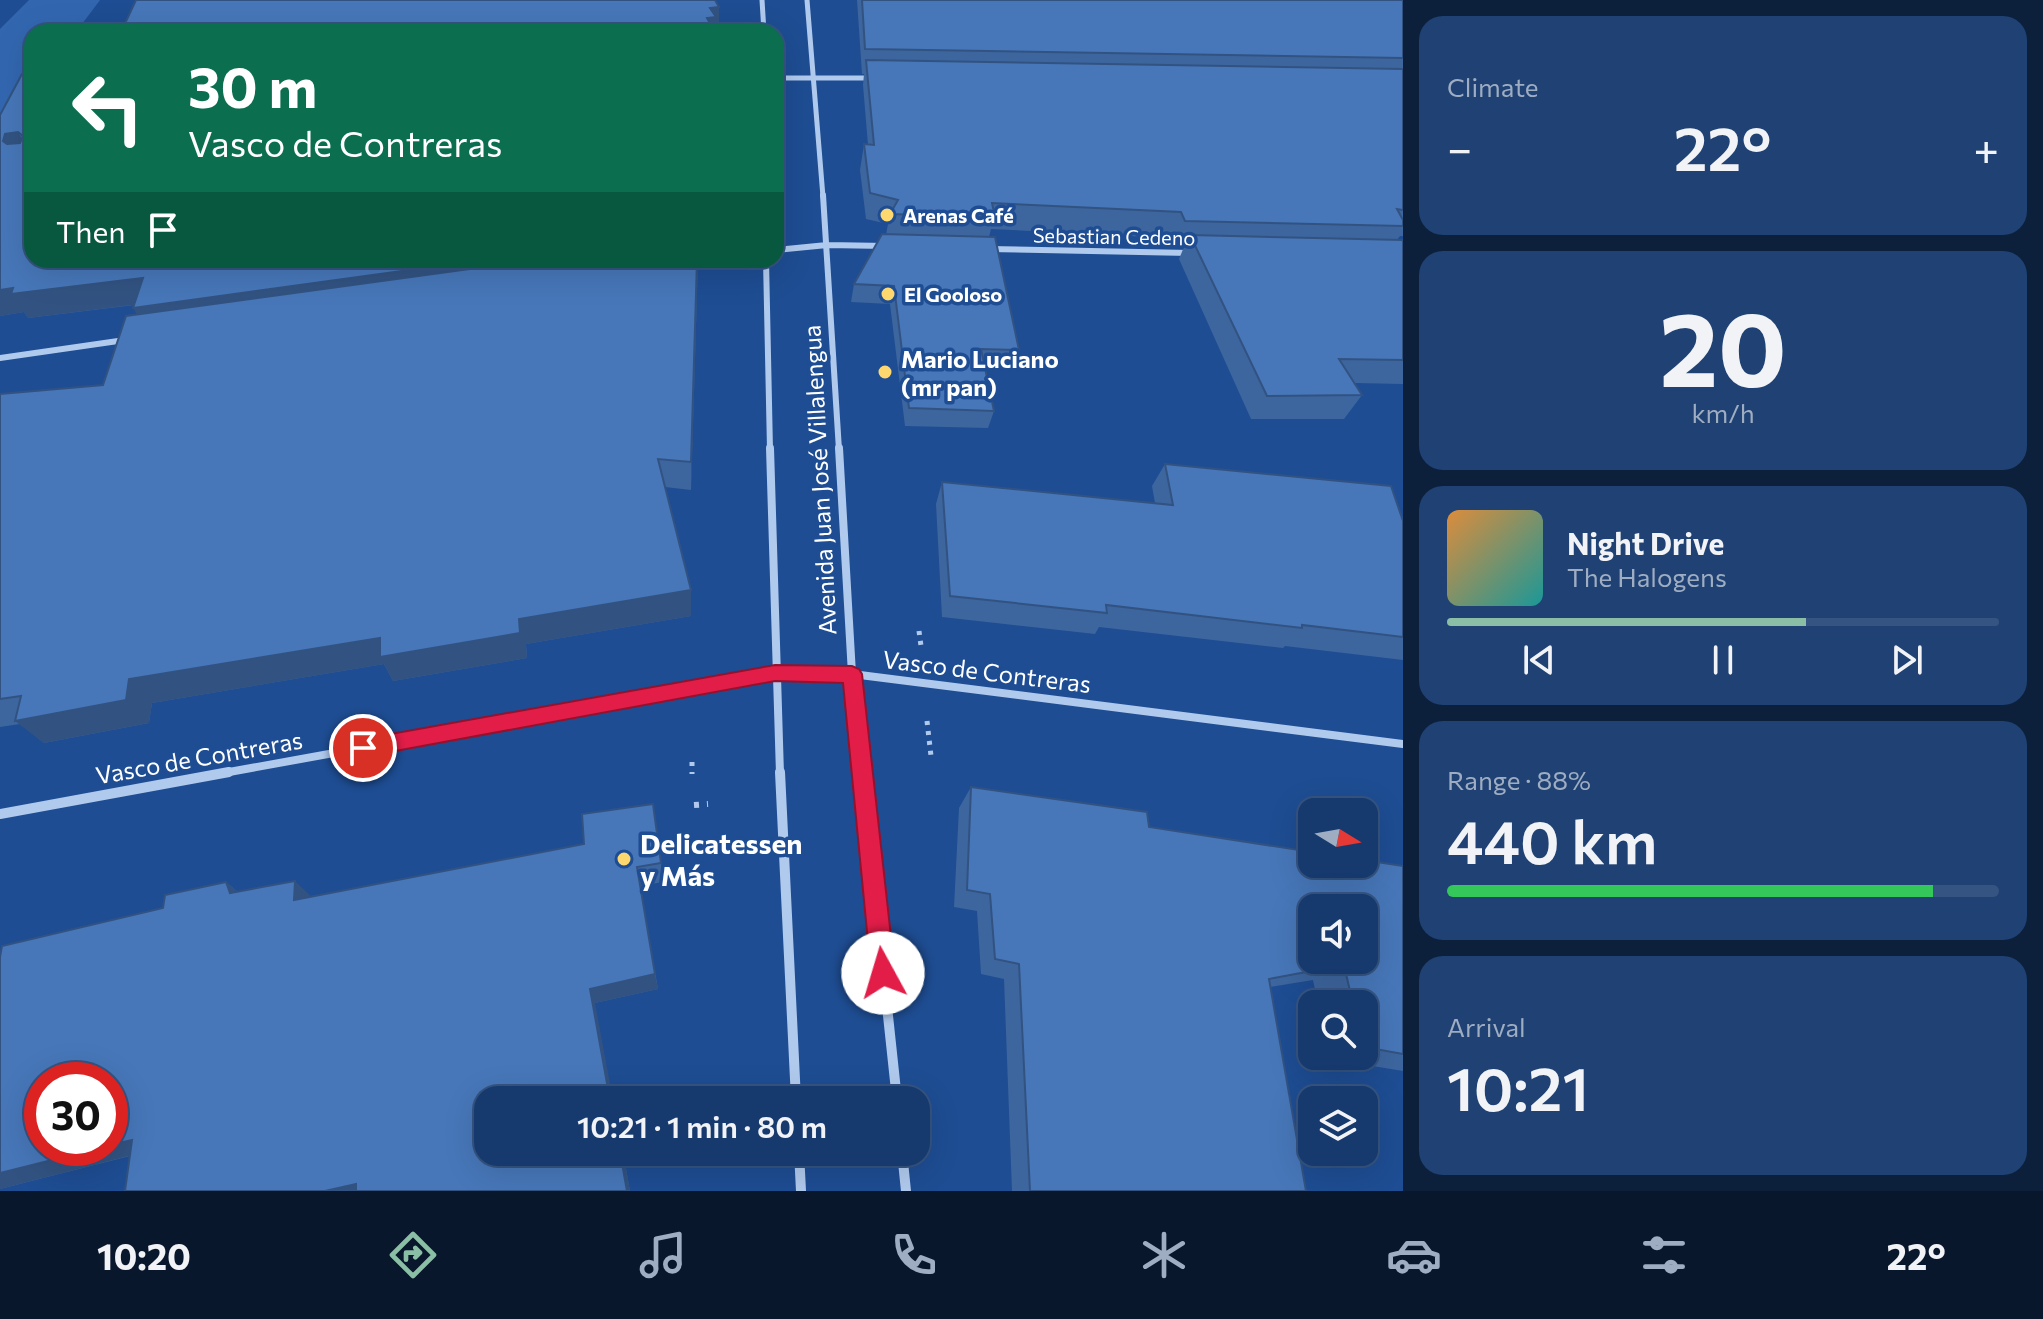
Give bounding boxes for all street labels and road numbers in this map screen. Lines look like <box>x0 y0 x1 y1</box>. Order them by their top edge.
street label: Sebastian Cedeno <box>1033 223 1195 249</box>
street label: Avenida Juan José Villalengua <box>796 324 842 636</box>
street label: Vasco de Contreras <box>881 644 1093 698</box>
street label: Vasco de Contreras <box>93 725 305 789</box>

